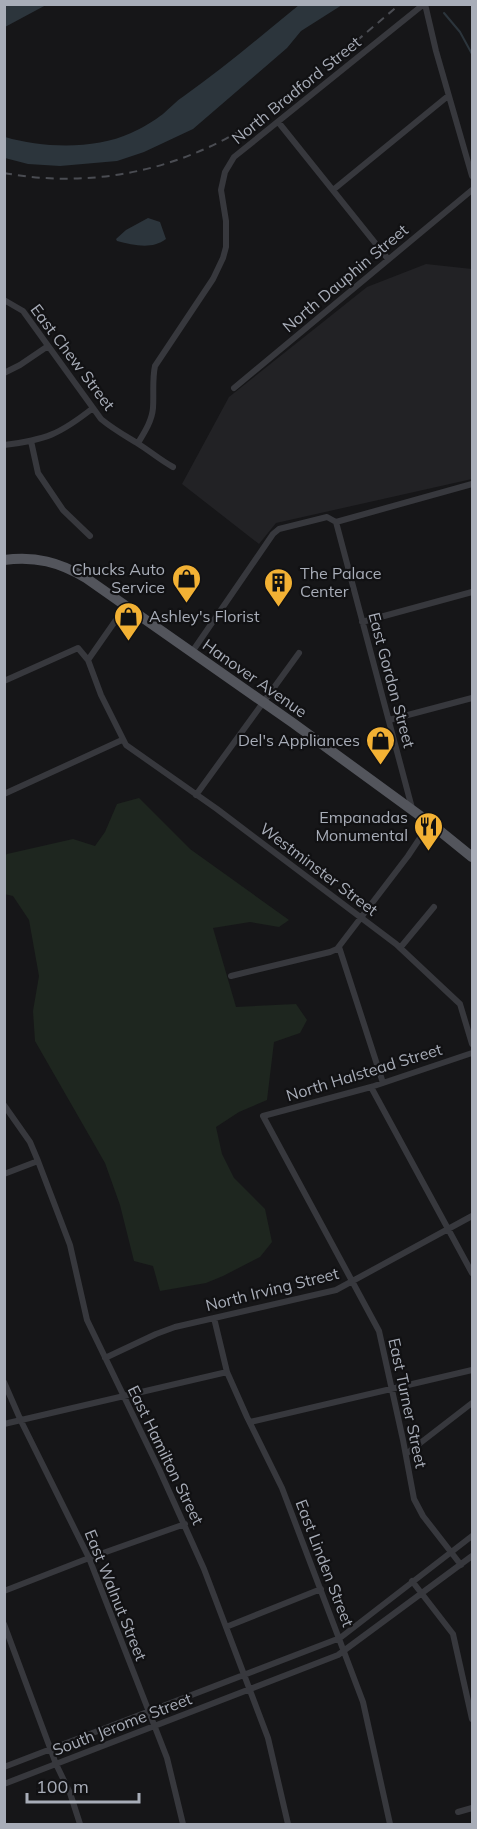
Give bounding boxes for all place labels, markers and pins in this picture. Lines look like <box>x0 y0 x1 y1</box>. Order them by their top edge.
place label: Chucks Auto Service <box>72 559 165 597</box>
shop icon: Chucks Auto Service <box>170 562 202 604</box>
place label: The Palace Center <box>300 563 381 601</box>
building icon: The Palace Center <box>263 566 295 608</box>
shop icon: Ashley's Florist <box>112 600 144 642</box>
place label: Ashley's Florist <box>149 606 260 626</box>
shop icon: Del's Appliances <box>365 724 397 766</box>
place label: Del's Appliances <box>238 730 360 750</box>
place label: Empanadas Monumental <box>315 807 408 845</box>
restaurant icon: Empanadas Monumental <box>413 810 445 852</box>

